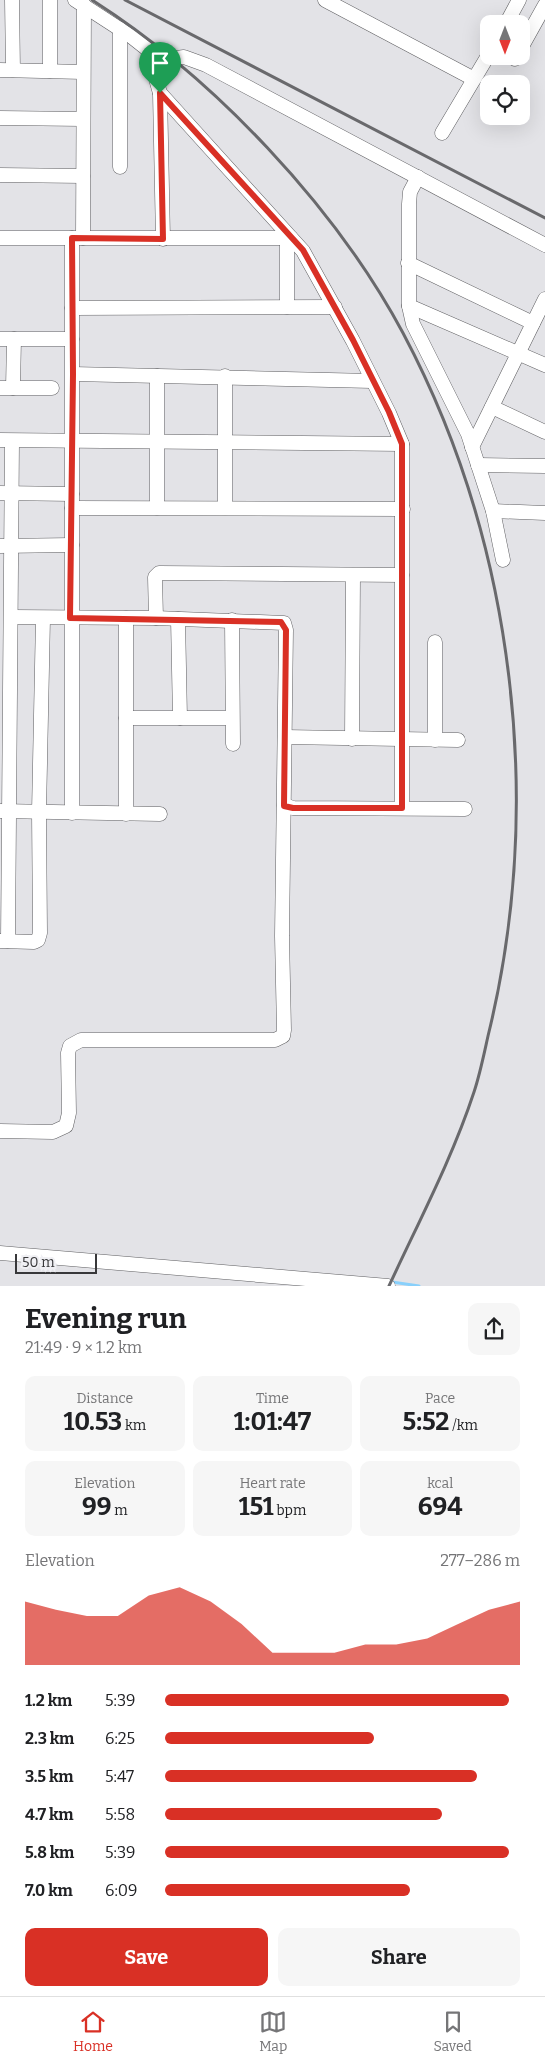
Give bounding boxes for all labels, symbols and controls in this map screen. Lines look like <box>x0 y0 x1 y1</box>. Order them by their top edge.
north arrow <box>480 15 530 65</box>
map controls <box>480 15 530 125</box>
pin <box>139 42 181 93</box>
icon: arrive <box>146 49 174 77</box>
button: locate <box>480 75 530 125</box>
scale bar <box>15 1251 98 1274</box>
text: 50 m <box>22 1254 55 1271</box>
text: Evening run <box>25 1302 186 1335</box>
button: share <box>468 1303 520 1355</box>
text: 21:49 · 9 × 1.2 km <box>25 1338 142 1357</box>
text: Distance <box>76 1390 133 1407</box>
text: Time <box>256 1390 289 1407</box>
text: Pace <box>425 1390 455 1407</box>
text: 10.53 <box>64 1407 122 1437</box>
text: 1:01:47 <box>234 1407 311 1437</box>
text: 5:52 <box>402 1407 449 1437</box>
text: km <box>122 1417 146 1434</box>
text: /km <box>449 1417 478 1434</box>
text: Elevation <box>74 1475 135 1492</box>
text: Heart rate <box>239 1475 306 1492</box>
text: kcal <box>427 1475 453 1492</box>
text: 99 <box>82 1492 112 1522</box>
text: 151 <box>239 1492 274 1522</box>
text: 694 <box>418 1492 463 1522</box>
text: m <box>112 1502 128 1519</box>
text: bpm <box>274 1502 306 1519</box>
text: Elevation <box>25 1551 95 1570</box>
text: 277–286 m <box>440 1551 520 1570</box>
text: 1.2 km <box>25 1691 72 1710</box>
text: 5:39 <box>105 1691 135 1710</box>
text: 2.3 km <box>25 1729 74 1748</box>
text: 6:25 <box>105 1729 135 1748</box>
text: 3.5 km <box>25 1767 74 1786</box>
text: 5:47 <box>105 1767 134 1786</box>
text: 4.7 km <box>25 1805 74 1824</box>
text: 5:58 <box>105 1805 135 1824</box>
text: 5.8 km <box>25 1843 74 1862</box>
text: 5:39 <box>105 1843 135 1862</box>
text: 7.0 km <box>25 1881 73 1900</box>
text: 6:09 <box>105 1881 137 1900</box>
button: Save <box>25 1928 268 1986</box>
button: Share <box>278 1928 520 1986</box>
tab: Home <box>73 2008 113 2055</box>
tab: Map <box>259 2008 287 2055</box>
tab: Saved <box>433 2008 472 2055</box>

